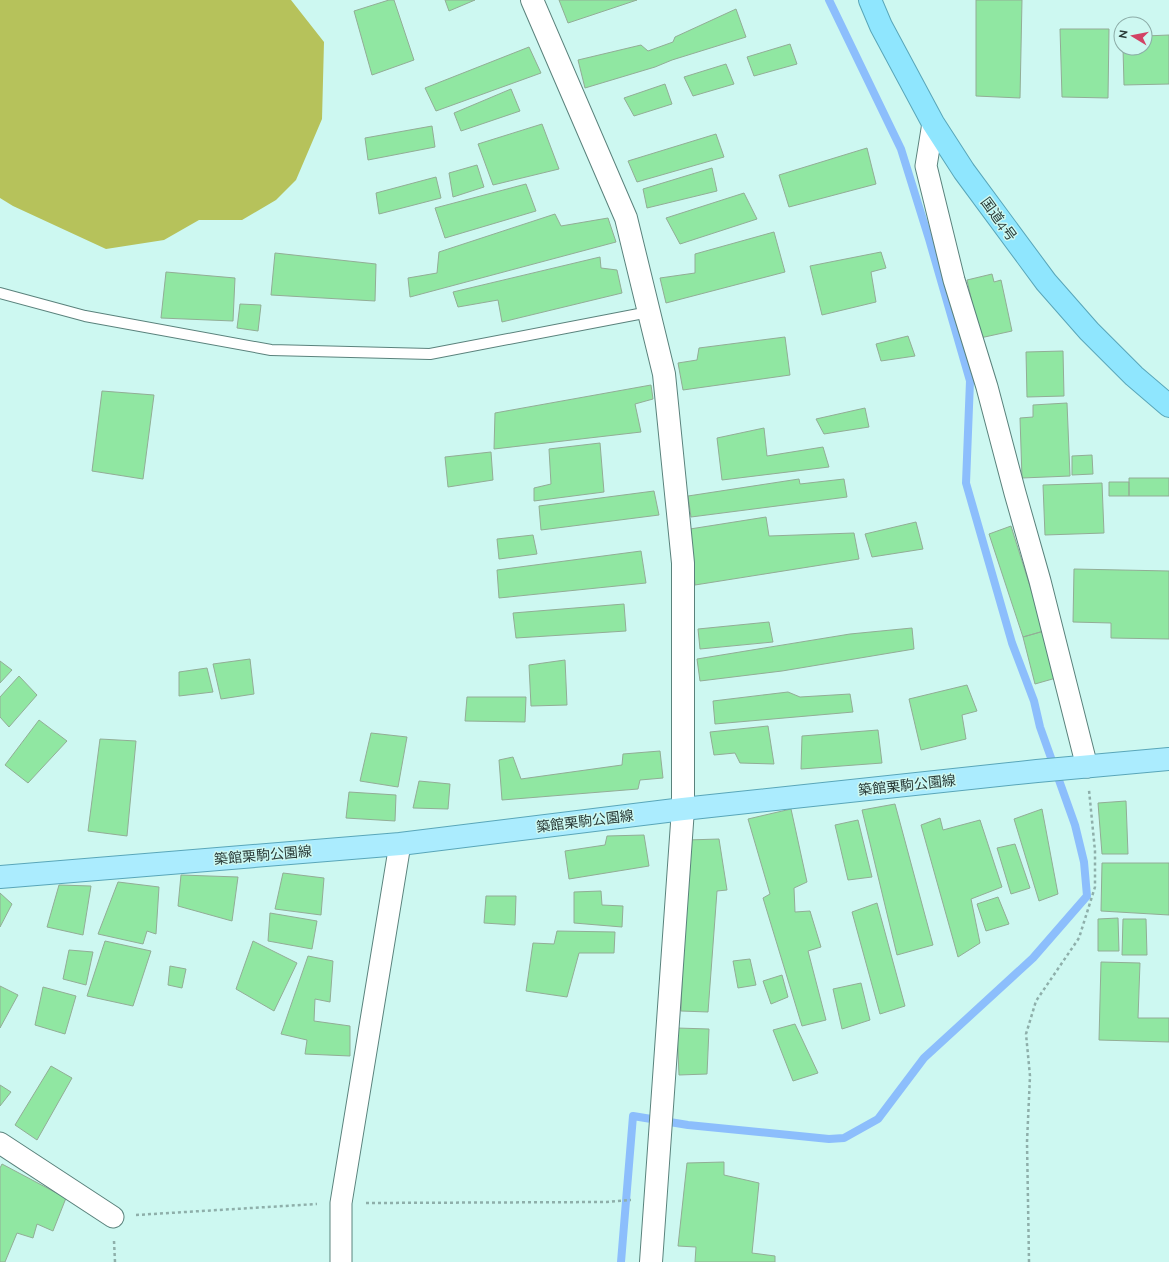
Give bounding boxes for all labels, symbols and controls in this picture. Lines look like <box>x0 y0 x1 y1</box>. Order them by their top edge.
north arrow <box>1113 16 1153 56</box>
text: N <box>1117 29 1131 40</box>
street label: 国道4号 <box>978 194 1020 244</box>
street label: 築館栗駒公園線 <box>857 772 957 798</box>
street label: 築館栗駒公園線 <box>535 807 635 835</box>
street label: 築館栗駒公園線 <box>213 843 313 867</box>

